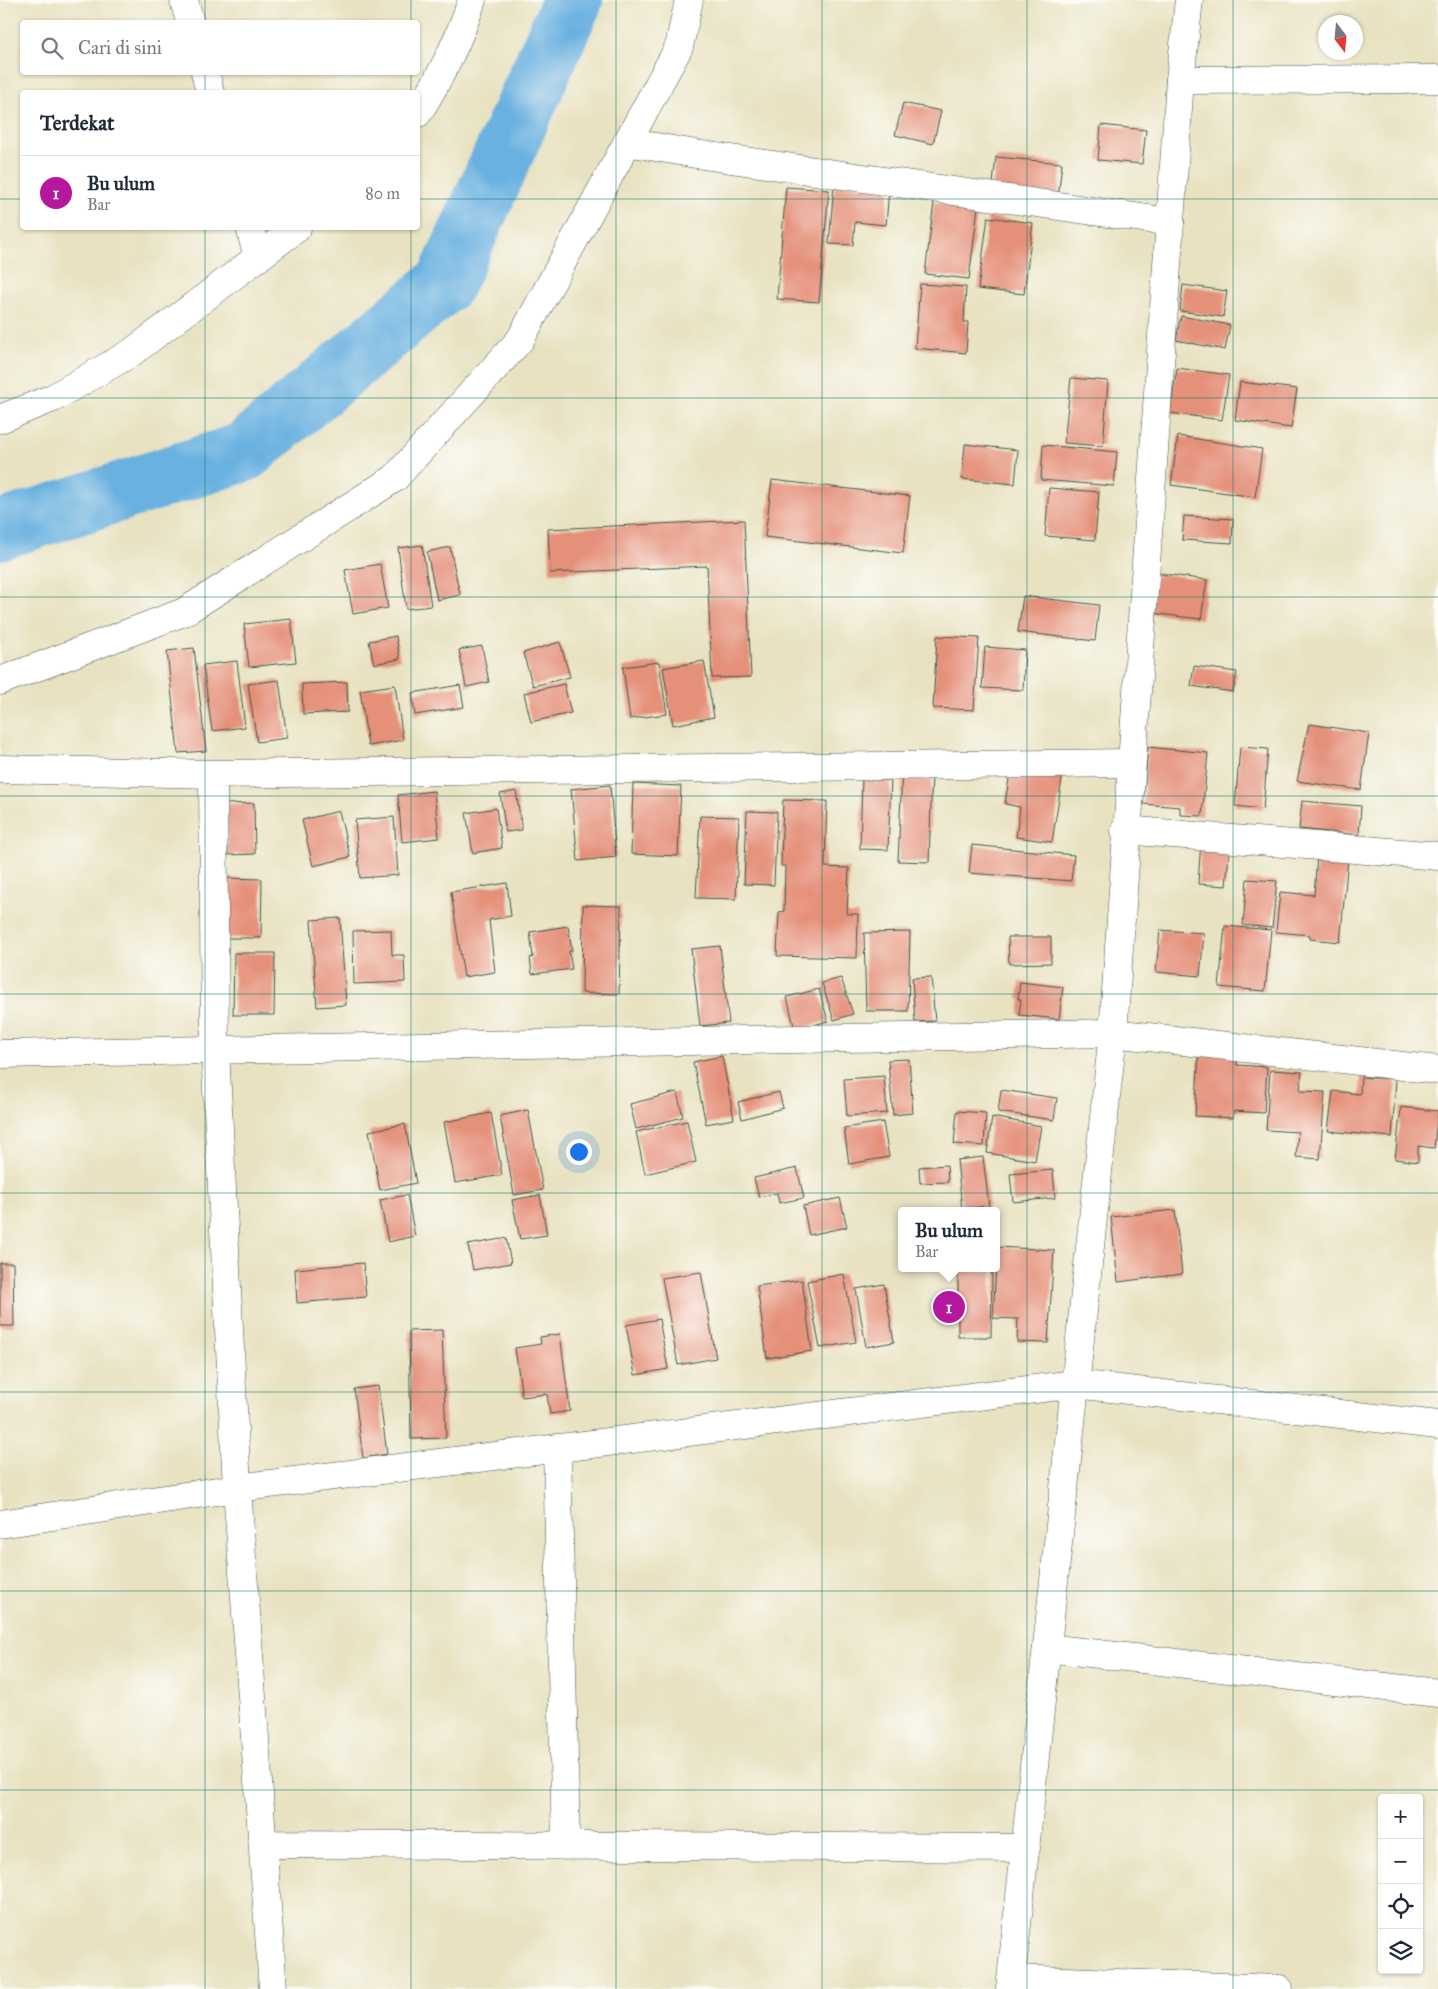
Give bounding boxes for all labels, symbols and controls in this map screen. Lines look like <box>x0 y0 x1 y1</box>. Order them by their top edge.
north arrow <box>1318 15 1363 60</box>
search box <box>20 20 420 75</box>
icon: search <box>38 34 66 62</box>
text: Cari di sini <box>78 36 162 59</box>
text: Terdekat <box>40 110 114 136</box>
text: Bu ulum <box>87 172 155 195</box>
text: 1 <box>53 184 59 203</box>
text: 80 m <box>365 184 400 203</box>
text: Bar <box>87 195 110 214</box>
your location <box>566 1139 592 1165</box>
popup <box>898 1207 1000 1272</box>
text: Bu ulum <box>915 1219 983 1242</box>
text: Bar <box>915 1242 938 1261</box>
pin: 1 <box>933 1288 965 1326</box>
map controls <box>1378 1794 1423 1974</box>
button: + <box>1378 1794 1423 1839</box>
button: − <box>1378 1839 1423 1884</box>
button: locate <box>1378 1884 1423 1929</box>
button: layers <box>1378 1929 1423 1974</box>

